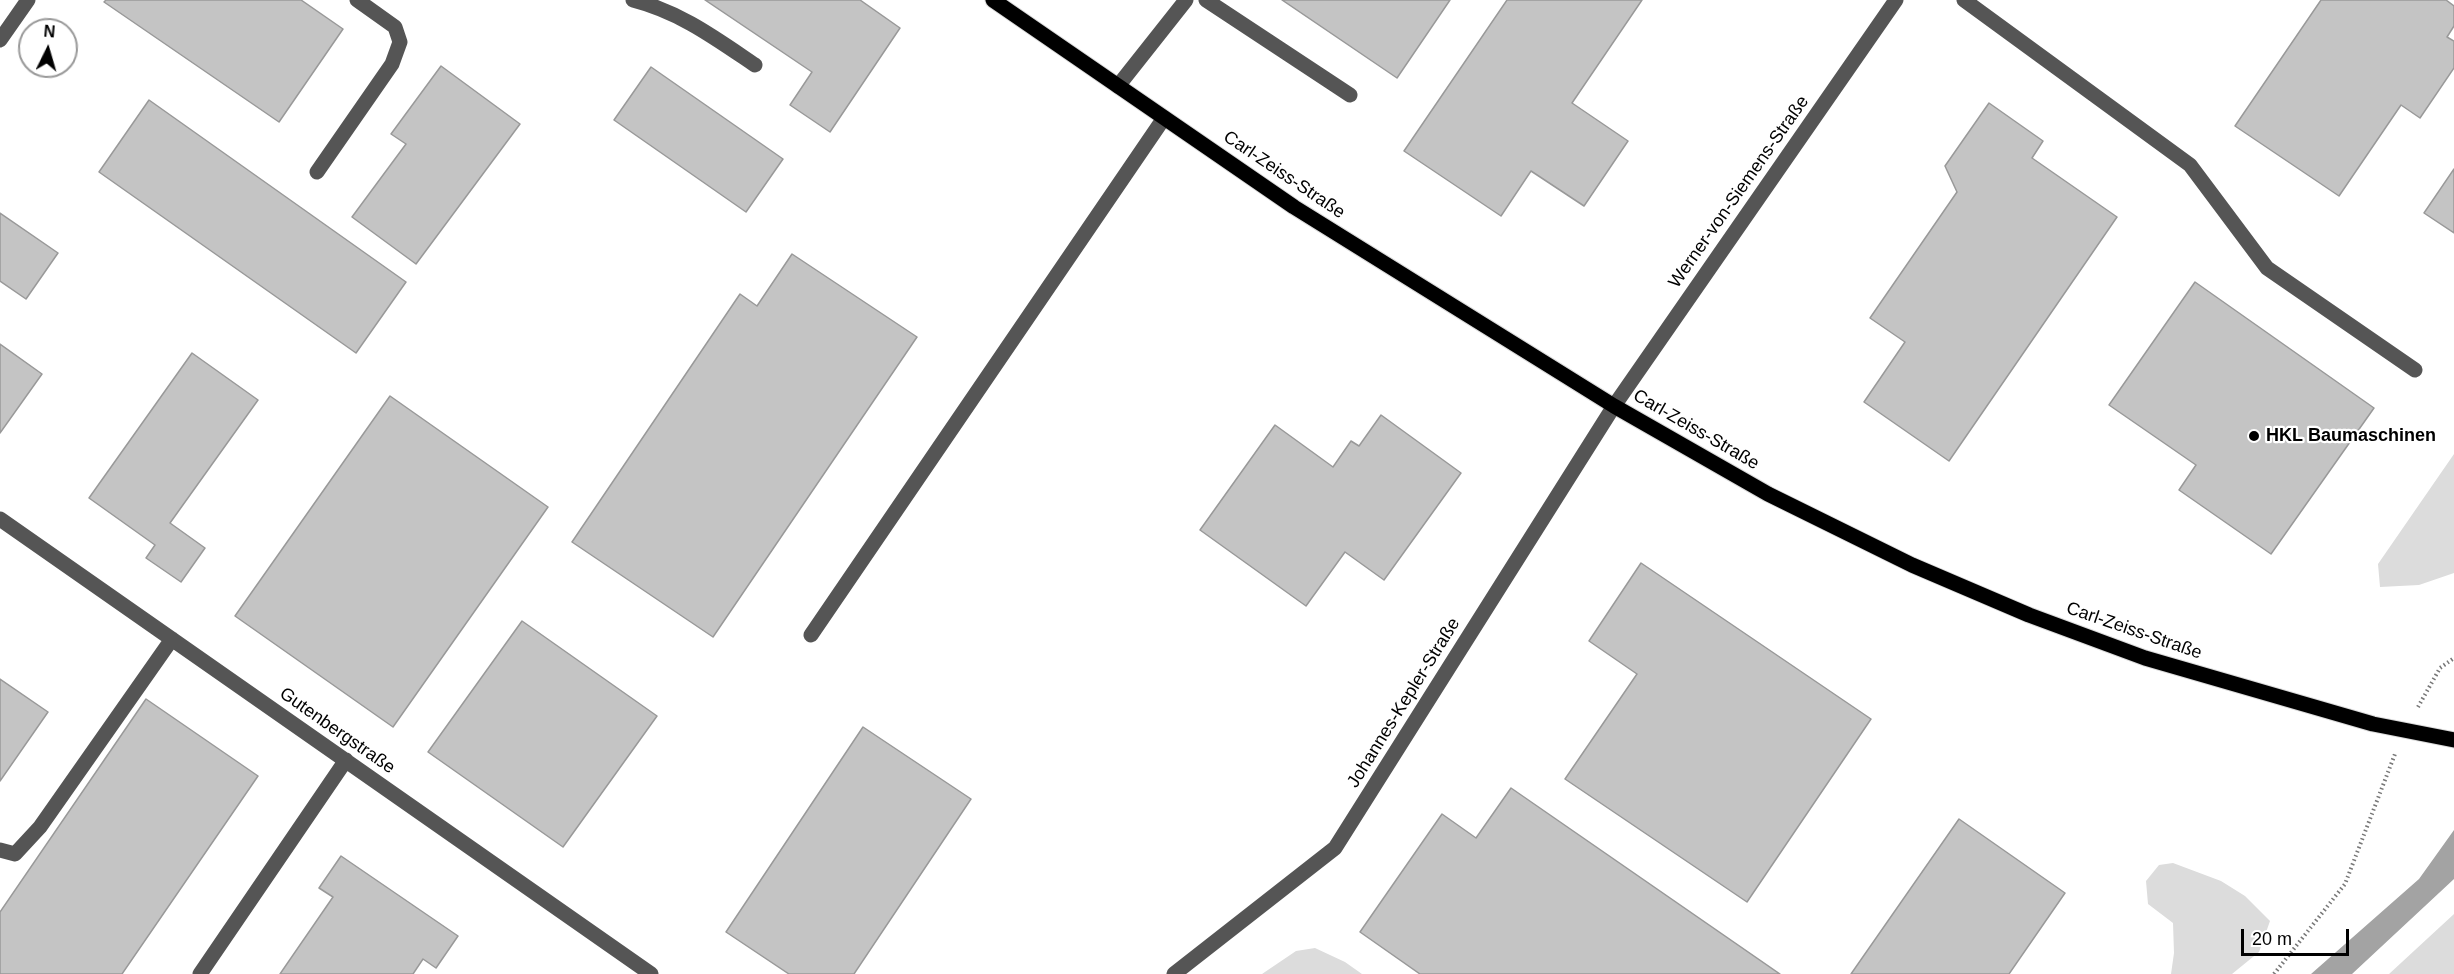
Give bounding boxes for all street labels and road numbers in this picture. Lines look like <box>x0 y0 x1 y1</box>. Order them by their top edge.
street label: Werner-von-Siemens-Straße <box>1664 92 1814 292</box>
street label: Carl-Zeiss-Straße <box>1219 126 1349 224</box>
street label: Carl-Zeiss-Straße <box>1629 385 1763 475</box>
street label: Carl-Zeiss-Straße <box>2063 598 2205 664</box>
street label: Johannes-Kepler-Straße <box>1343 614 1465 792</box>
street label: Gutenbergstraße <box>275 683 399 779</box>

